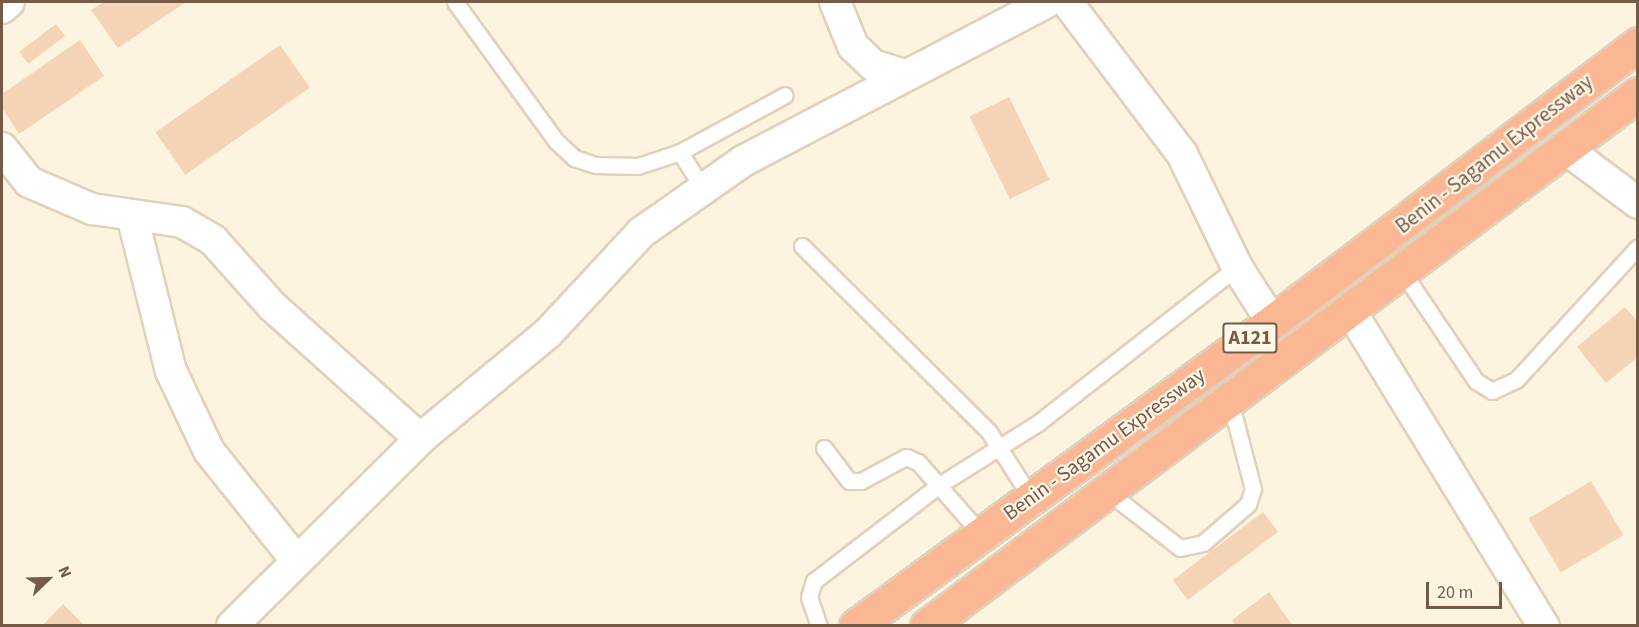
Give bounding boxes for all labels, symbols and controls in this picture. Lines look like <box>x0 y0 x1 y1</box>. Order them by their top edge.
street label: Benin - Sagamu Expressway <box>1390 69 1598 239</box>
road number: A121 <box>1222 321 1278 355</box>
street label: Benin - Sagamu Expressway <box>998 362 1210 526</box>
north arrow <box>18 549 78 609</box>
text: N <box>52 563 77 581</box>
scale bar <box>1429 570 1506 608</box>
text: 20 m <box>1437 580 1473 605</box>

